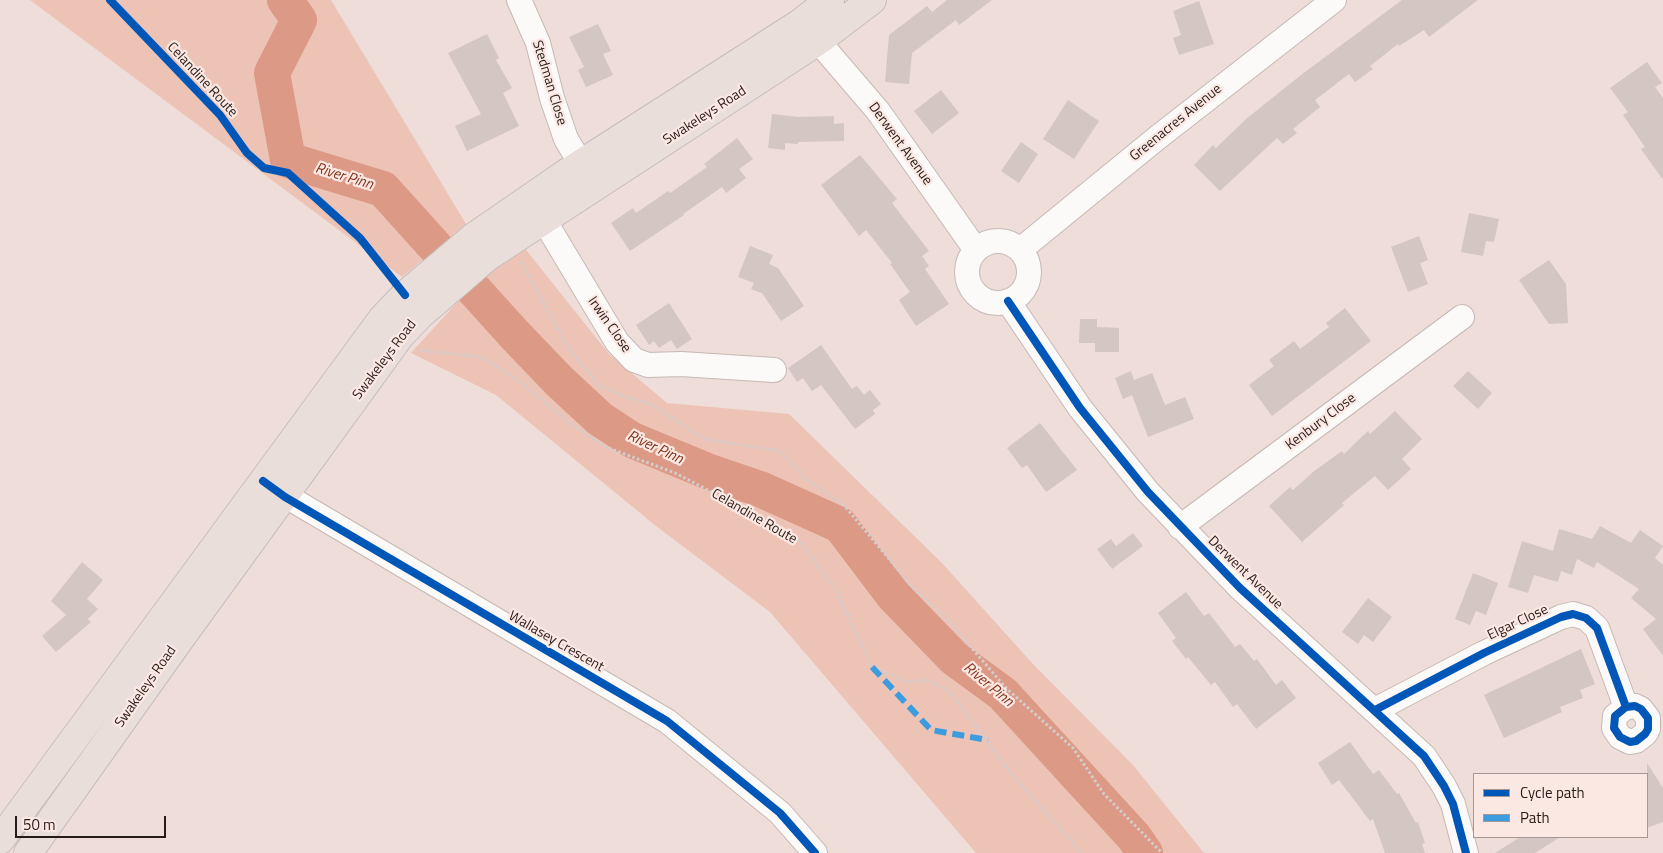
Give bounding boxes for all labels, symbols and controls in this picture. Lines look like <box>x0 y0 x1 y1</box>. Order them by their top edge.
street label: Stedman Close <box>528 38 570 128</box>
street label: Celandine Route <box>163 39 241 121</box>
street label: Greenacres Avenue <box>1127 81 1225 165</box>
street label: Swakeleys Road <box>660 83 750 149</box>
street label: Derwent Avenue <box>864 99 936 189</box>
water label: River Pinn <box>313 160 375 194</box>
street label: Irwin Close <box>584 294 634 356</box>
street label: Swakeleys Road <box>350 317 420 403</box>
street label: Kenbury Close <box>1283 390 1359 454</box>
water label: River Pinn <box>624 427 686 469</box>
street label: Celandine Route <box>708 486 800 548</box>
street label: Derwent Avenue <box>1204 533 1286 613</box>
street label: Elgar Close <box>1485 602 1551 644</box>
street label: Wallasey Crescent <box>505 608 607 676</box>
street label: Swakeleys Road <box>112 643 180 731</box>
water label: River Pinn <box>959 659 1017 711</box>
legend <box>1473 773 1648 838</box>
text: Cycle path <box>1520 781 1585 804</box>
scale bar <box>18 806 169 838</box>
text: Path <box>1520 806 1550 829</box>
text: 50 m <box>23 813 56 836</box>

